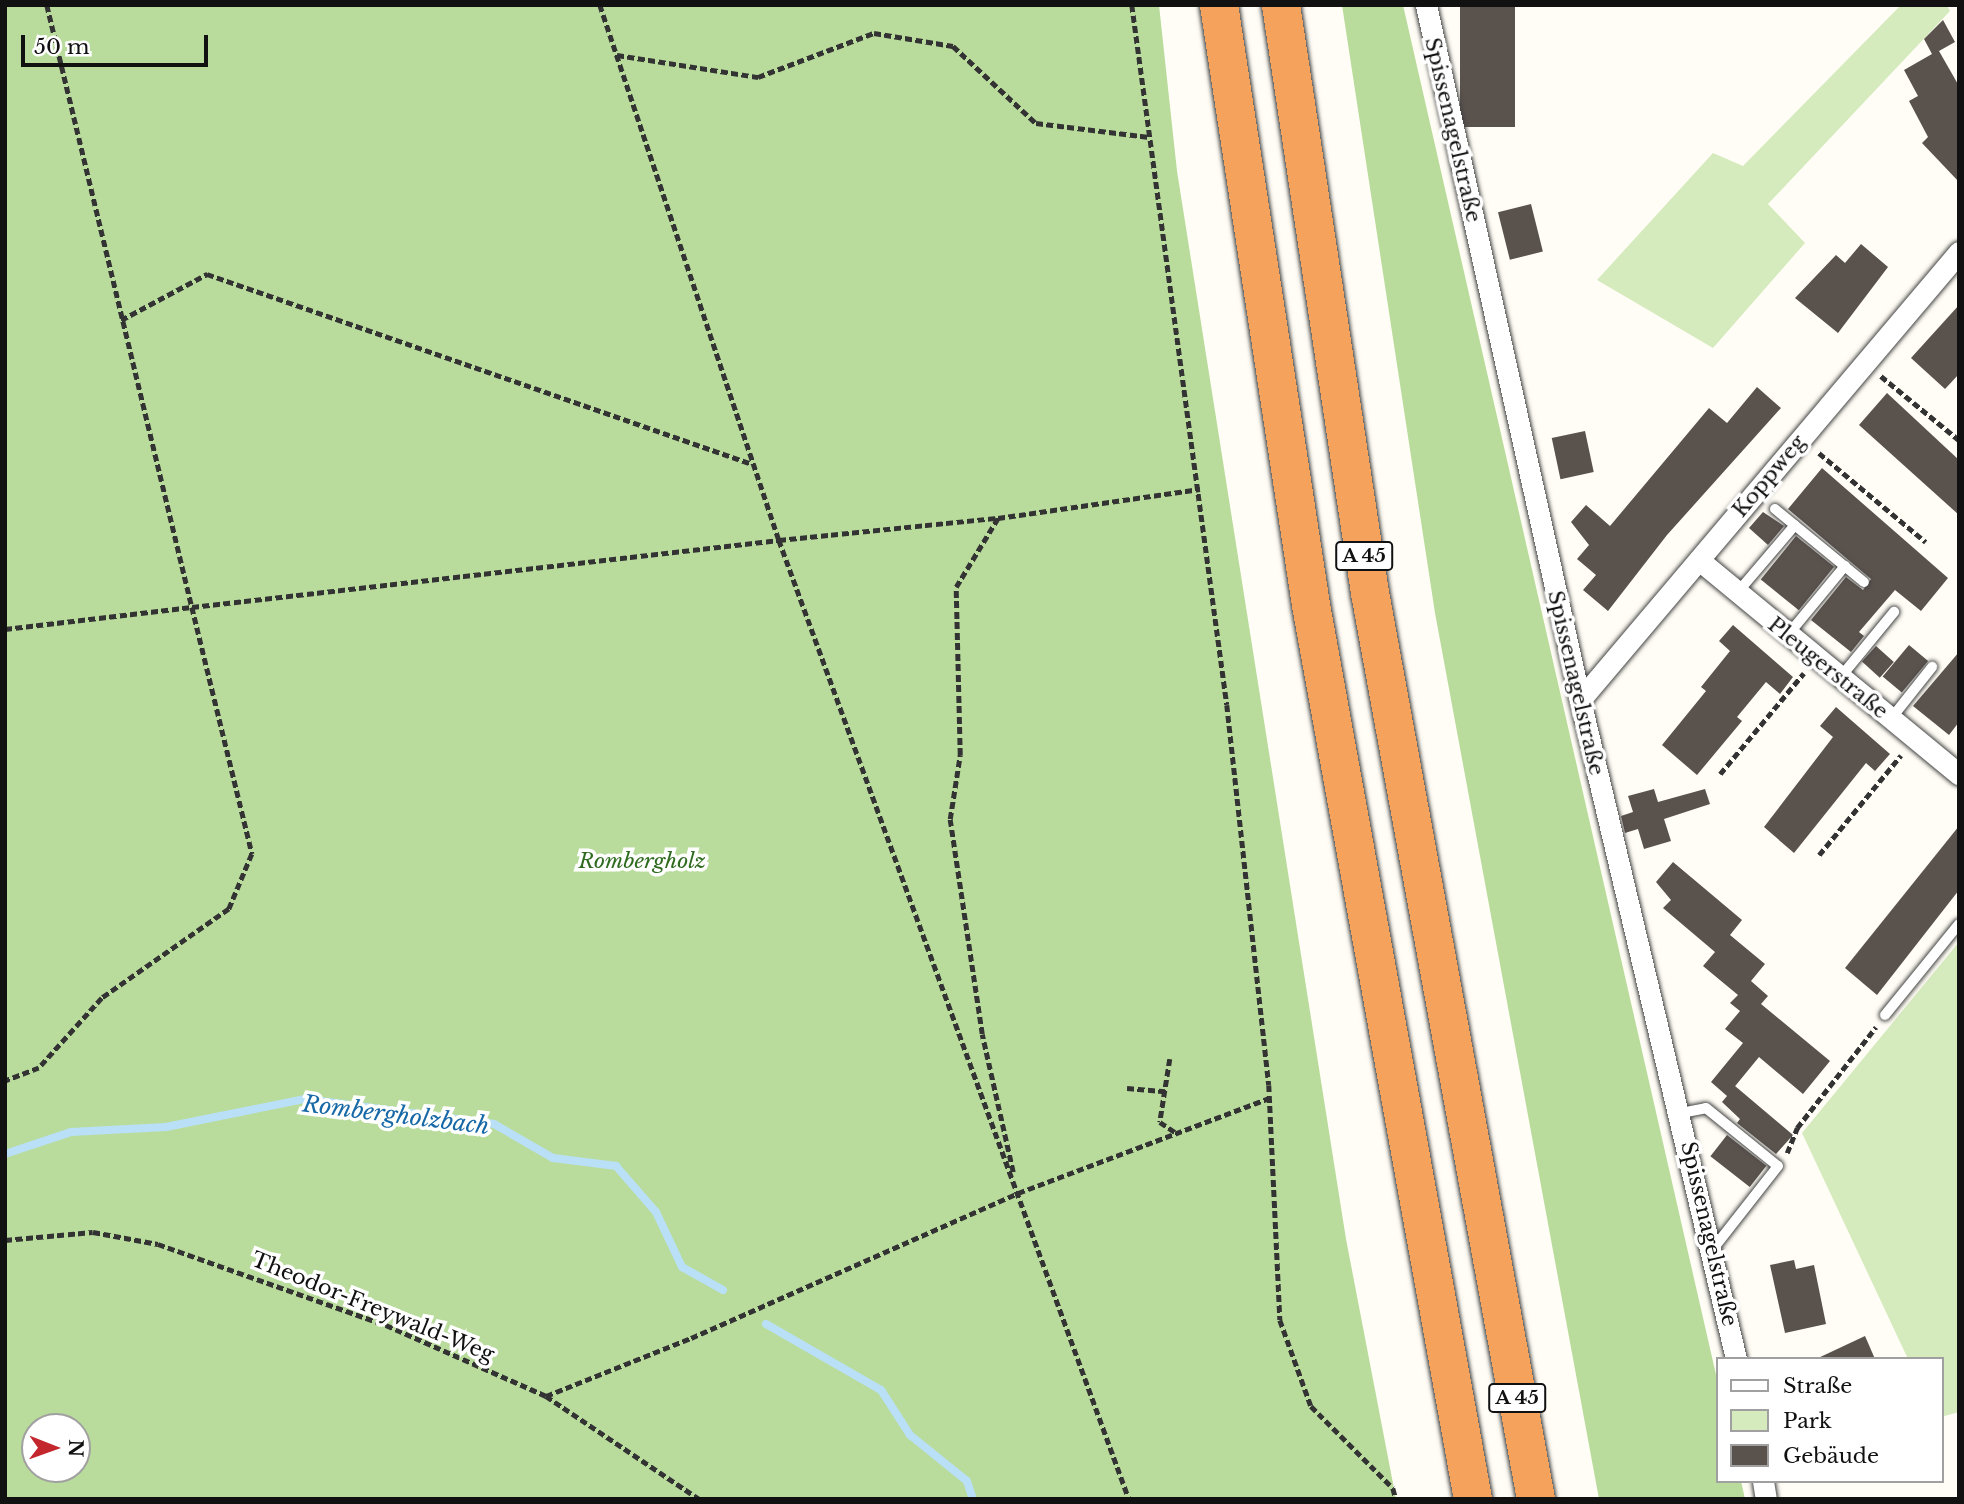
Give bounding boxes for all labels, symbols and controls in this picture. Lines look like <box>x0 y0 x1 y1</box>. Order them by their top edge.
scale bar <box>24 21 212 65</box>
text: 50 m <box>34 34 89 60</box>
street label: Spissenagelstraße <box>1419 35 1487 225</box>
street label: Koppweg <box>1727 430 1811 522</box>
road number: A 45 <box>1334 540 1394 572</box>
street label: Spissenagelstraße <box>1542 588 1610 778</box>
street label: Pleugerstraße <box>1763 612 1893 724</box>
park label: Rombergholz <box>578 848 706 874</box>
water label: Rombergholzbach <box>301 1090 491 1140</box>
street label: Spissenagelstraße <box>1675 1139 1743 1329</box>
street label: Theodor-Freywald-Weg <box>248 1247 498 1367</box>
legend <box>1716 1357 1943 1483</box>
text: Straße <box>1783 1373 1852 1399</box>
road number: A 45 <box>1487 1382 1547 1414</box>
text: Park <box>1783 1408 1832 1434</box>
north arrow <box>21 1413 91 1483</box>
text: N <box>64 1439 87 1457</box>
text: Gebäude <box>1783 1443 1879 1469</box>

